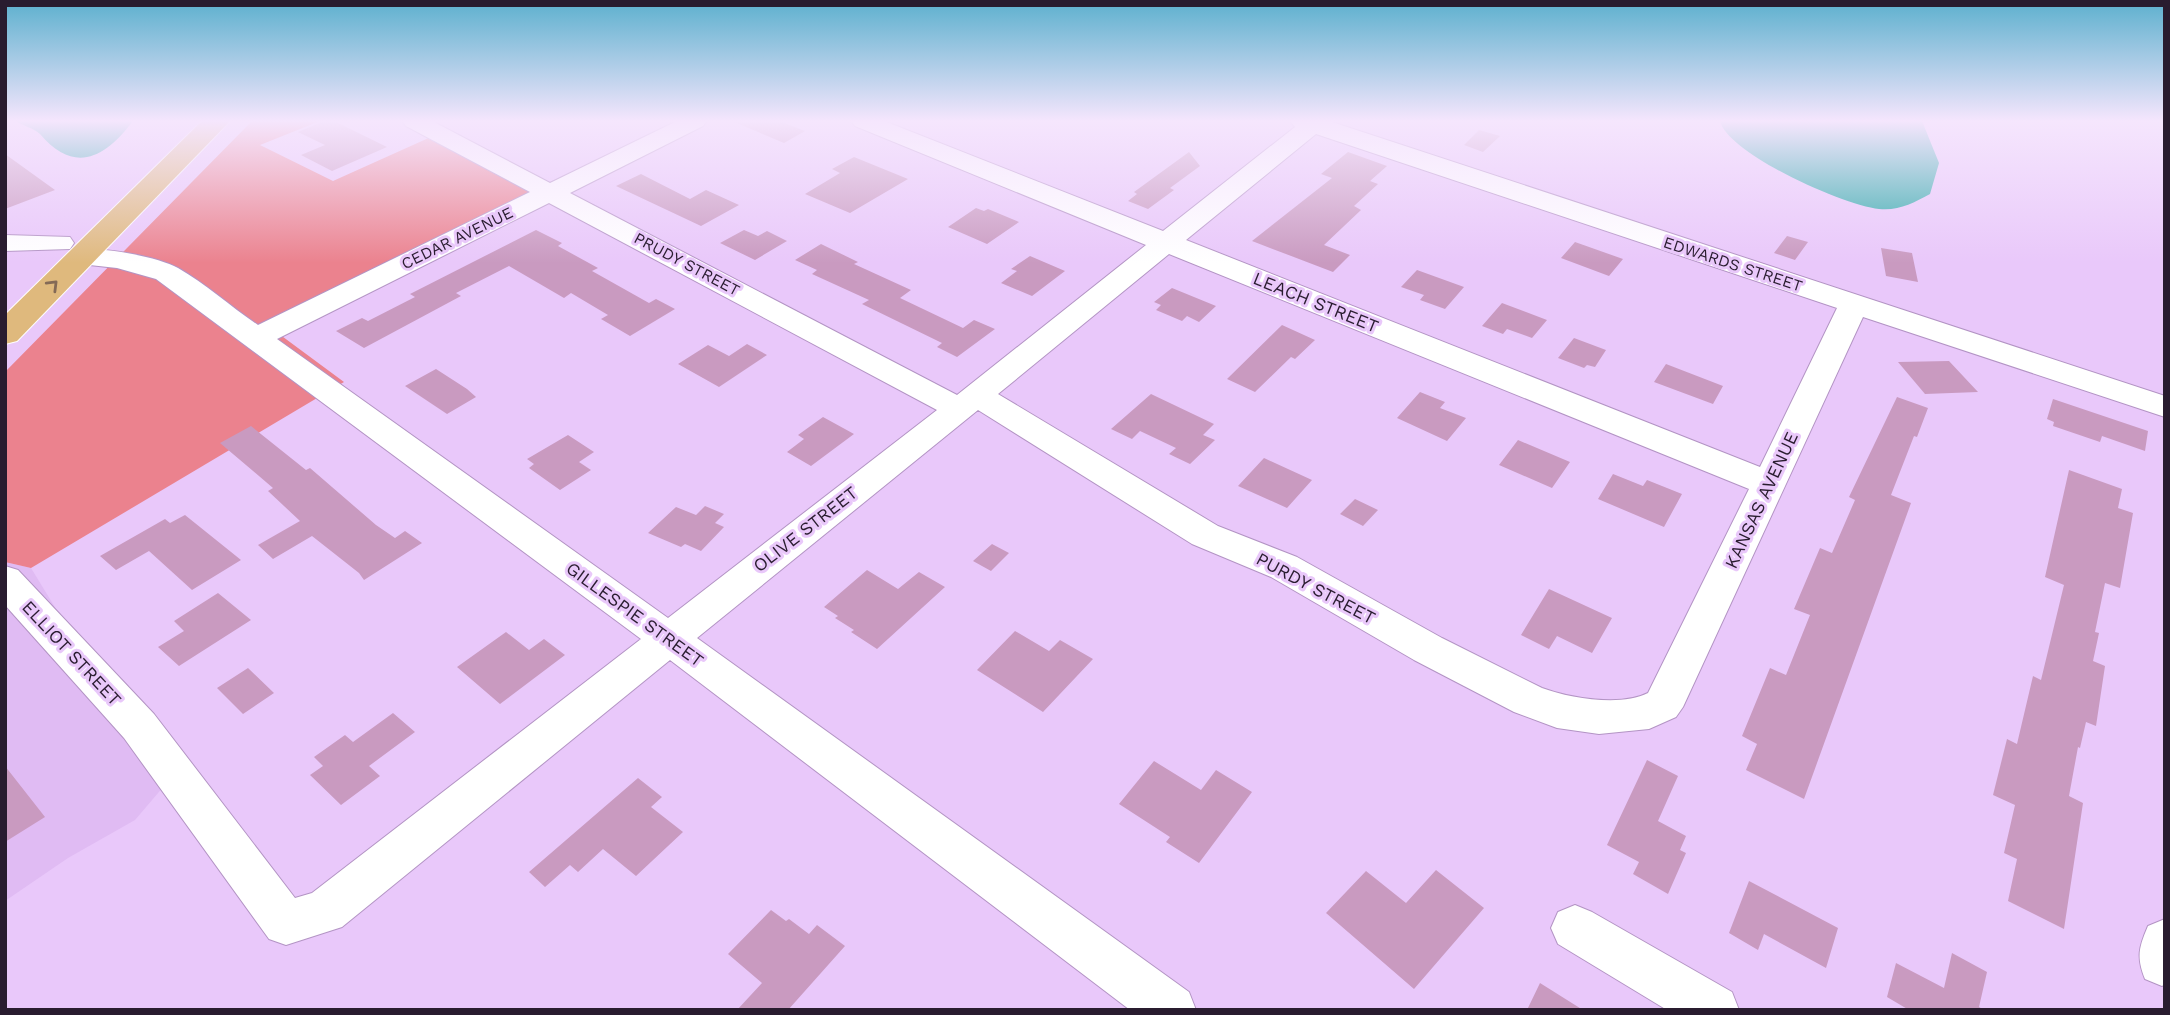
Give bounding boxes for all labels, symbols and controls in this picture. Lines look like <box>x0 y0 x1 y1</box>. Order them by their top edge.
street label: CEDAR AVENUE <box>398 203 516 273</box>
street label: PRUDY STREET <box>631 228 743 300</box>
street label: EDWARDS STREET <box>1661 233 1805 296</box>
street label: LEACH STREET <box>1250 267 1382 337</box>
one-way arrow <box>45 281 58 294</box>
street label: KANSAS AVENUE <box>1720 428 1802 572</box>
street label: OLIVE STREET <box>749 482 861 576</box>
street label: PURDY STREET <box>1253 548 1379 628</box>
street label: GILLESPIE STREET <box>562 557 708 671</box>
street label: ELLIOT STREET <box>18 596 126 710</box>

